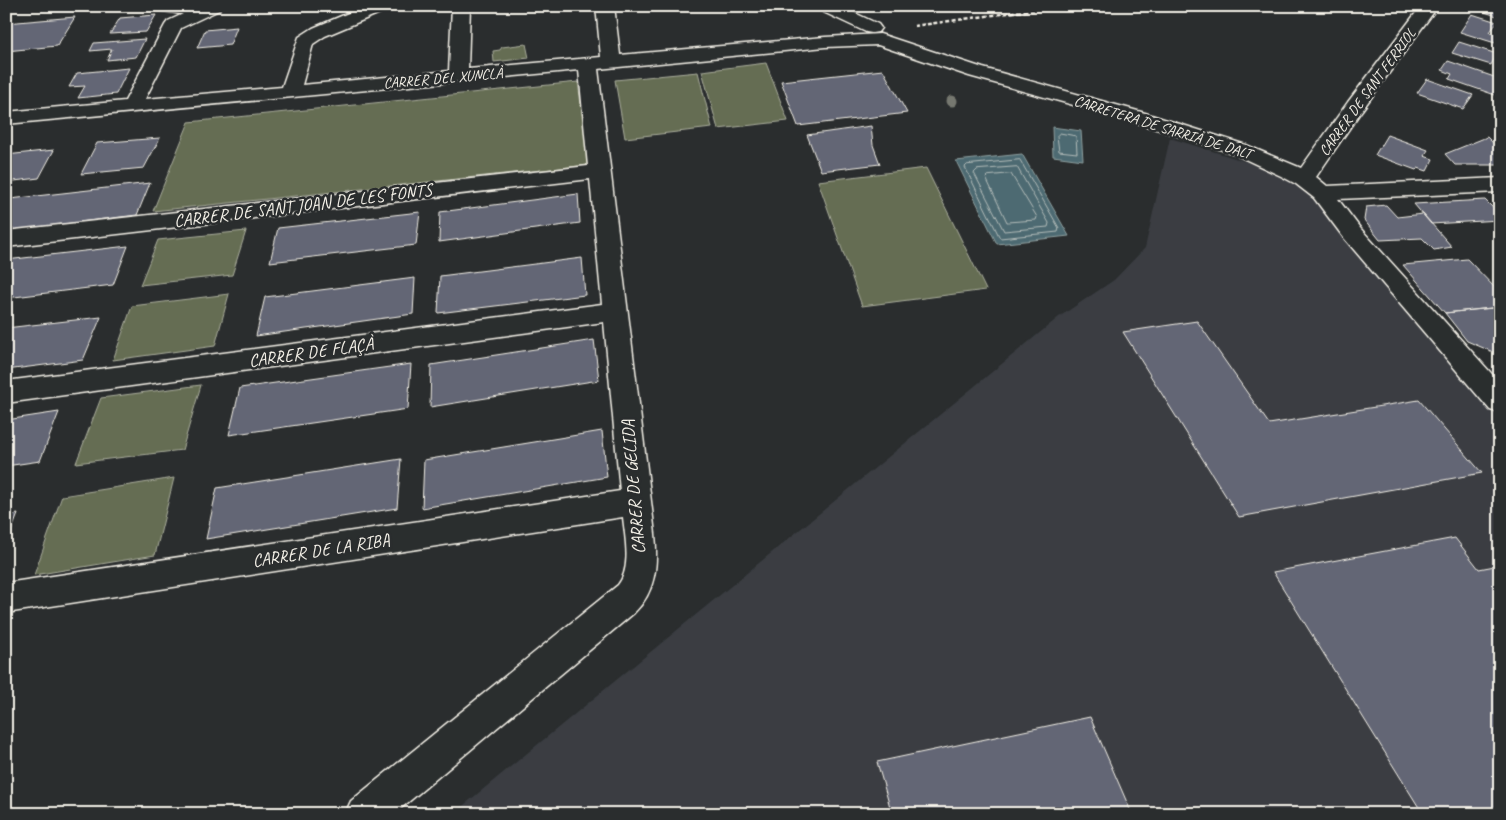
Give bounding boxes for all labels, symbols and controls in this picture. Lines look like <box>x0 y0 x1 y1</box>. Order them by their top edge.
street label: CARRER DE SANT FERRIOL <box>1315 24 1420 160</box>
street label: CARRER DEL XUNCLÀ <box>383 64 505 93</box>
street label: CARRETERA DE SARRIÀ DE DALT <box>1072 91 1257 164</box>
street label: CARRER DE SANT JOAN DE LES FONTS <box>173 178 435 232</box>
street label: CARRER DE FLAÇÀ <box>247 332 377 373</box>
street label: CARRER DE GELIDA <box>616 418 650 555</box>
street label: CARRER DE LA RIBA <box>251 528 392 572</box>

